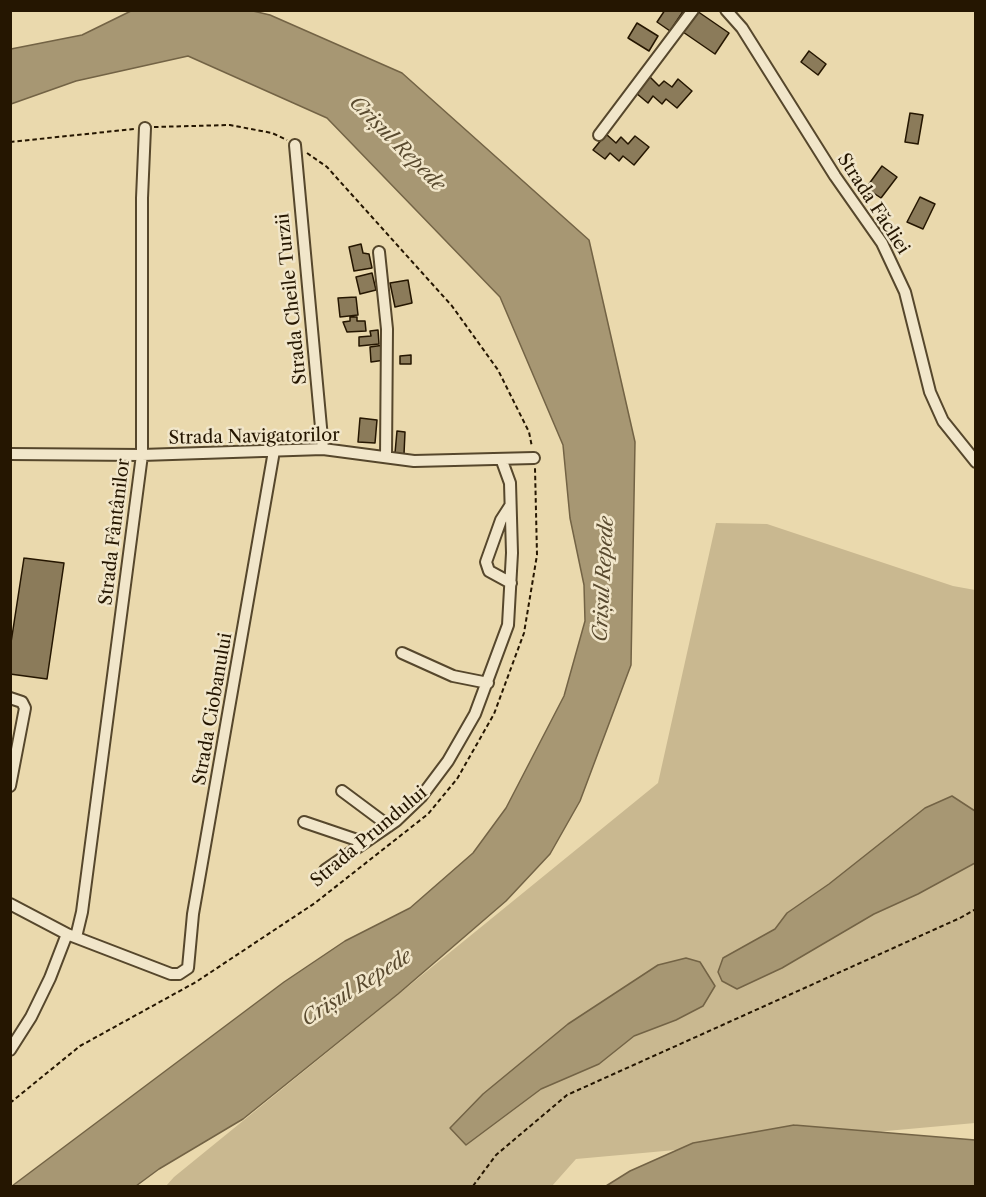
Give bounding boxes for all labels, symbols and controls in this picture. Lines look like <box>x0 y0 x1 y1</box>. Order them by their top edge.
water label: Crișul Repede <box>344 91 450 197</box>
street label: Strada Făcliei <box>832 150 914 258</box>
street label: Strada Cheile Turzii <box>272 212 312 386</box>
street label: Strada Navigatorilor <box>168 425 340 449</box>
street label: Strada Fântânilor <box>95 457 135 607</box>
water label: Crișul Repede <box>589 516 619 642</box>
street label: Strada Ciobanului <box>189 631 237 787</box>
street label: Strada Prundului <box>306 782 432 892</box>
water label: Crișul Repede <box>297 945 417 1031</box>

